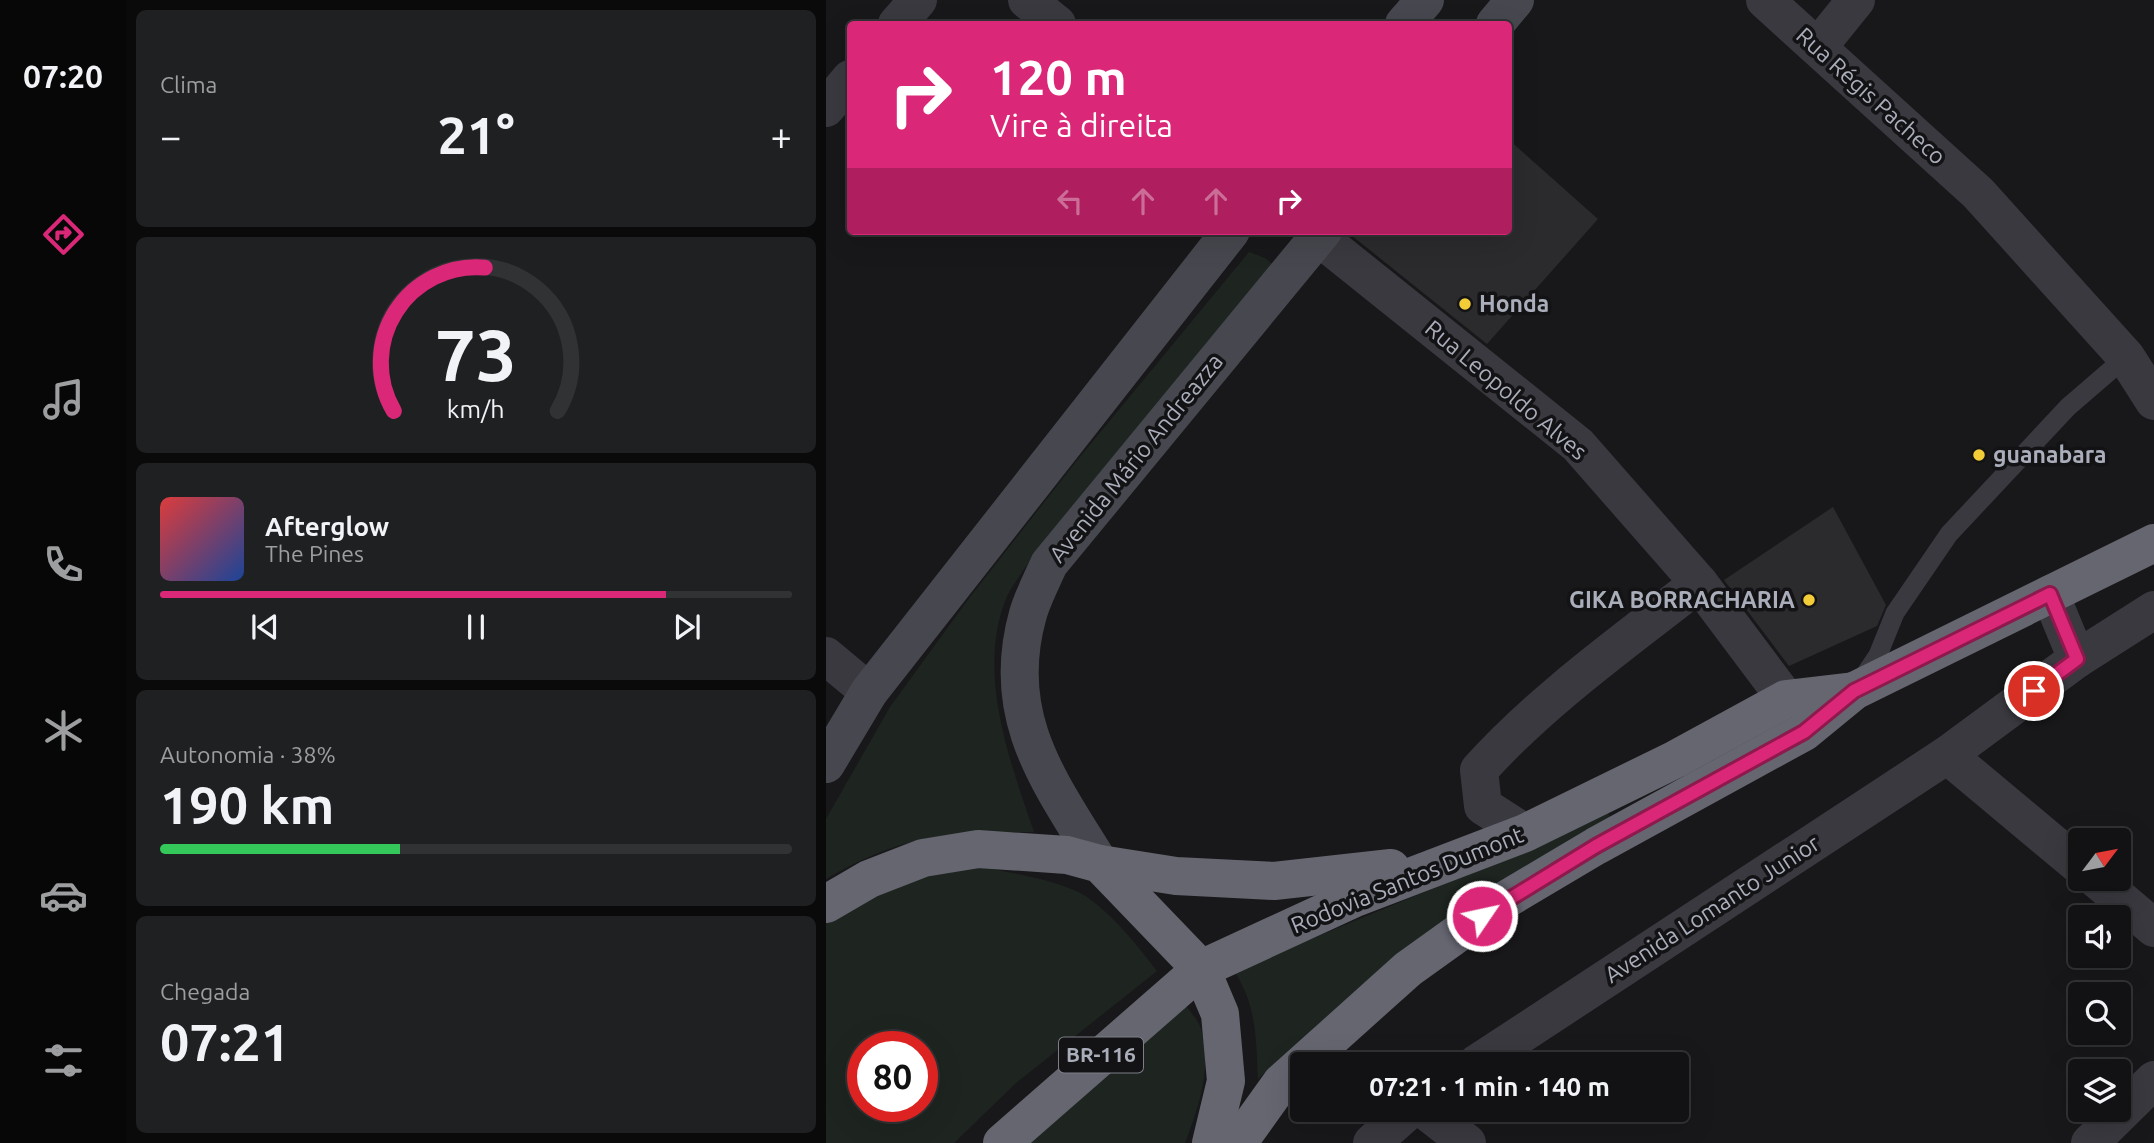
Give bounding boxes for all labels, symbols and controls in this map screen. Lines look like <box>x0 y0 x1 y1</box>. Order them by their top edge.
street label: Rua Régis Pacheco <box>1792 22 1951 169</box>
icon: right <box>875 49 966 140</box>
text: 120 m <box>990 49 1127 104</box>
text: 07:20 <box>23 58 103 94</box>
text: Clima <box>160 72 217 97</box>
text: 21° <box>437 106 515 164</box>
text: Vire à direita <box>990 107 1173 143</box>
text: − <box>160 115 181 157</box>
text: + <box>771 115 792 157</box>
icon: left <box>1051 182 1089 220</box>
icon: ahead <box>1124 182 1162 220</box>
icon: ahead <box>1197 182 1235 220</box>
icon: right <box>1270 182 1308 220</box>
icon: directions <box>39 210 88 259</box>
place label: Honda <box>1479 291 1549 316</box>
marker: Honda <box>1457 296 1473 312</box>
text: 73 <box>435 313 517 395</box>
street label: Rua Leopoldo Alves <box>1421 315 1592 464</box>
street label: Avenida Mário Andreazza <box>1044 349 1227 567</box>
icon: music <box>39 375 88 424</box>
text: km/h <box>447 395 505 423</box>
place label: guanabara <box>1993 442 2106 467</box>
marker: guanabara <box>1971 447 1987 463</box>
text: Afterglow <box>265 512 389 541</box>
icon: phone <box>39 540 88 589</box>
text: The Pines <box>265 541 364 566</box>
place label: GIKA BORRACHARIA <box>1569 587 1795 612</box>
marker: GIKA BORRACHARIA <box>1801 592 1817 608</box>
icon: previous <box>246 608 284 646</box>
icon: pause <box>457 608 495 646</box>
icon: next <box>668 608 706 646</box>
pin <box>2004 661 2064 721</box>
icon: arrive <box>2015 672 2053 710</box>
icon: climate <box>39 706 88 755</box>
text: Autonomia · 38% <box>160 742 336 767</box>
text: 190 km <box>160 776 334 834</box>
street label: Rodovia Santos Dumont <box>1287 821 1527 938</box>
north arrow <box>2068 828 2132 891</box>
map controls <box>2068 828 2131 1122</box>
street label: Avenida Lomanto Junior <box>1600 830 1824 987</box>
icon: car <box>39 871 88 920</box>
position arrow <box>1445 879 1519 953</box>
button: sound <box>2068 905 2131 968</box>
text: Chegada <box>160 979 250 1004</box>
button: search <box>2068 982 2131 1045</box>
text: 07:21 <box>160 1013 290 1071</box>
speed limit sign: 80 <box>847 1031 938 1122</box>
icon: filters <box>39 1036 88 1085</box>
road number: BR-116 <box>1059 1038 1143 1072</box>
button: layers <box>2068 1059 2131 1122</box>
text: 07:21 · 1 min · 140 m <box>1369 1072 1610 1101</box>

